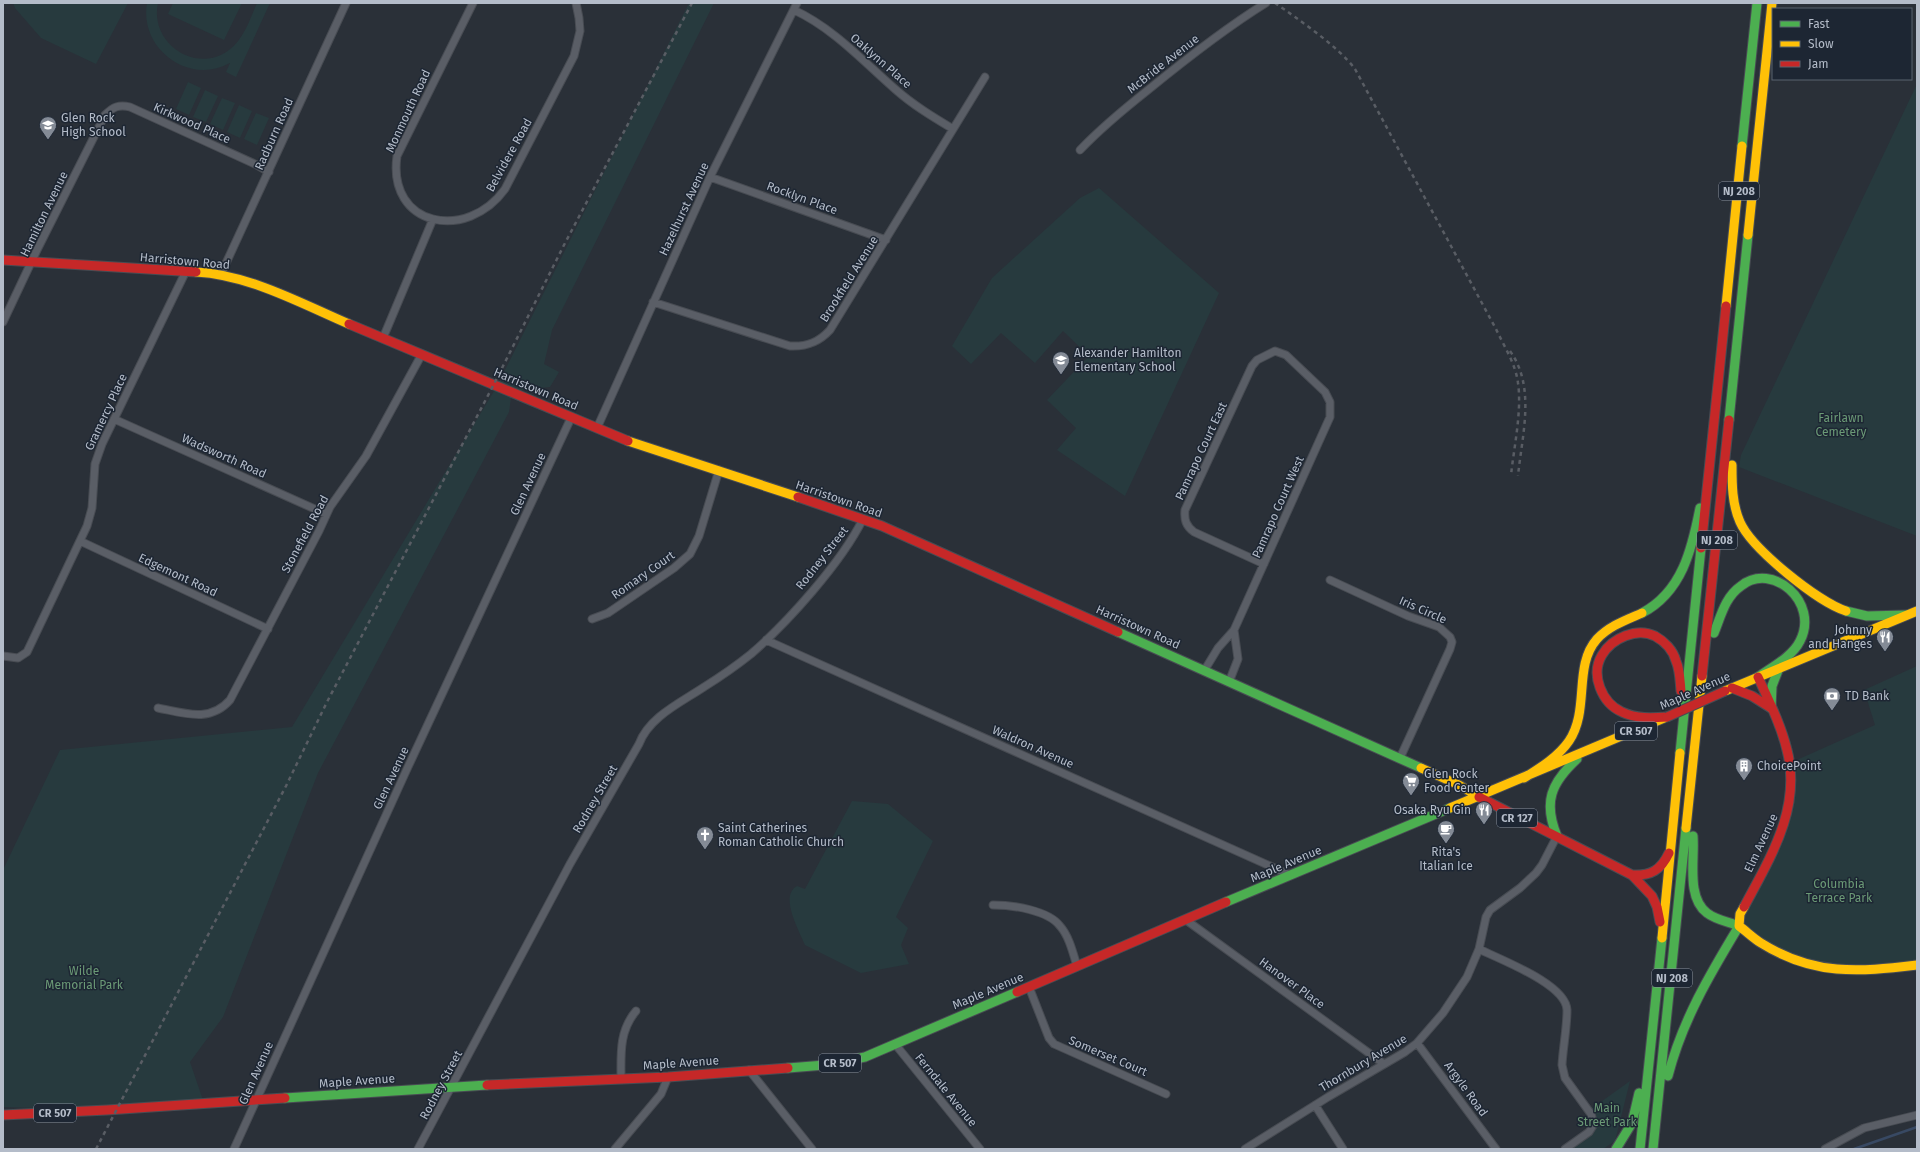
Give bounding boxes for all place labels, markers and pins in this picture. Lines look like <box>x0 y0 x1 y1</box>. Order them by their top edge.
place label: Glen Rock High School <box>61 111 126 139</box>
school or university icon: Glen Rock High School <box>38 115 58 140</box>
place label: Alexander Hamilton Elementary School <box>1074 346 1182 374</box>
school or university icon: Alexander Hamilton Elementary School <box>1051 350 1071 375</box>
place label: Johnny and Hanges <box>1808 623 1872 651</box>
restaurant icon: Johnny and Hanges <box>1875 627 1895 652</box>
bank icon: TD Bank <box>1822 686 1842 711</box>
place label: TD Bank <box>1845 689 1890 703</box>
building icon: ChoicePoint <box>1734 756 1754 781</box>
place label: ChoicePoint <box>1757 759 1822 773</box>
place label: Glen Rock Food Center <box>1424 767 1490 795</box>
supermarket icon: Glen Rock Food Center <box>1401 771 1421 796</box>
restaurant icon: Osaka Ryu Gin <box>1474 800 1494 825</box>
place label: Osaka Ryu Gin <box>1394 803 1471 817</box>
cafe icon: Rita's Italian Ice <box>1436 819 1456 844</box>
place label: Saint Catherines Roman Catholic Church <box>718 821 844 849</box>
church icon: Saint Catherines Roman Catholic Church <box>695 825 715 850</box>
place label: Rita's Italian Ice <box>1419 845 1473 873</box>

